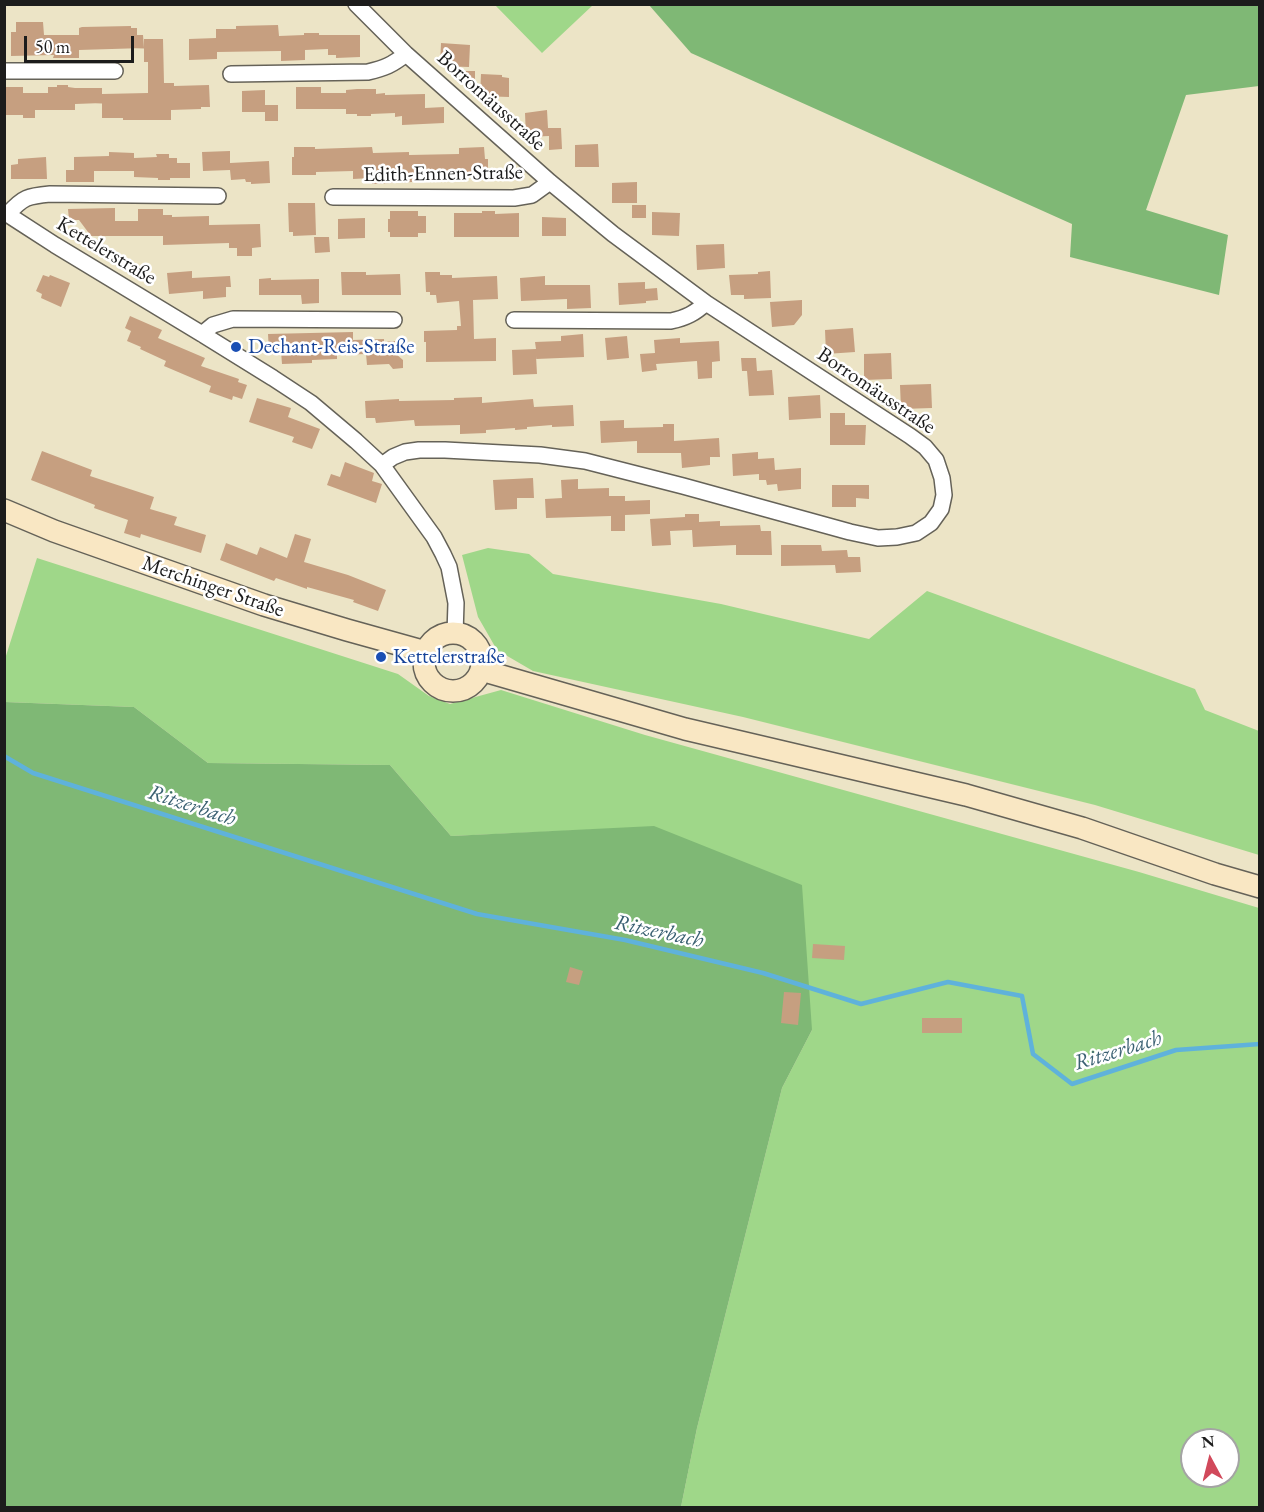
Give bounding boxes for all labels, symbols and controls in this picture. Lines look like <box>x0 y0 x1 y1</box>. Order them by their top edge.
scale bar <box>27 24 136 62</box>
text: 50 m <box>35 35 70 58</box>
street label: Borromäusstraße <box>432 46 550 156</box>
street label: Edith-Ennen-Straße <box>363 160 523 188</box>
street label: Kettelerstraße <box>52 211 160 291</box>
place label: Dechant-Reis-Straße <box>248 334 414 360</box>
marker: Dechant-Reis-Straße <box>229 340 243 354</box>
street label: Borromäusstraße <box>812 342 940 440</box>
street label: Merchinger Straße <box>139 551 287 623</box>
place label: Kettelerstraße <box>393 644 505 670</box>
marker: Kettelerstraße <box>374 650 388 664</box>
water label: Ritzerbach <box>145 779 239 833</box>
water label: Ritzerbach <box>612 910 706 954</box>
water label: Ritzerbach <box>1071 1025 1165 1077</box>
north arrow <box>1180 1428 1240 1488</box>
text: N <box>1200 1430 1216 1453</box>

